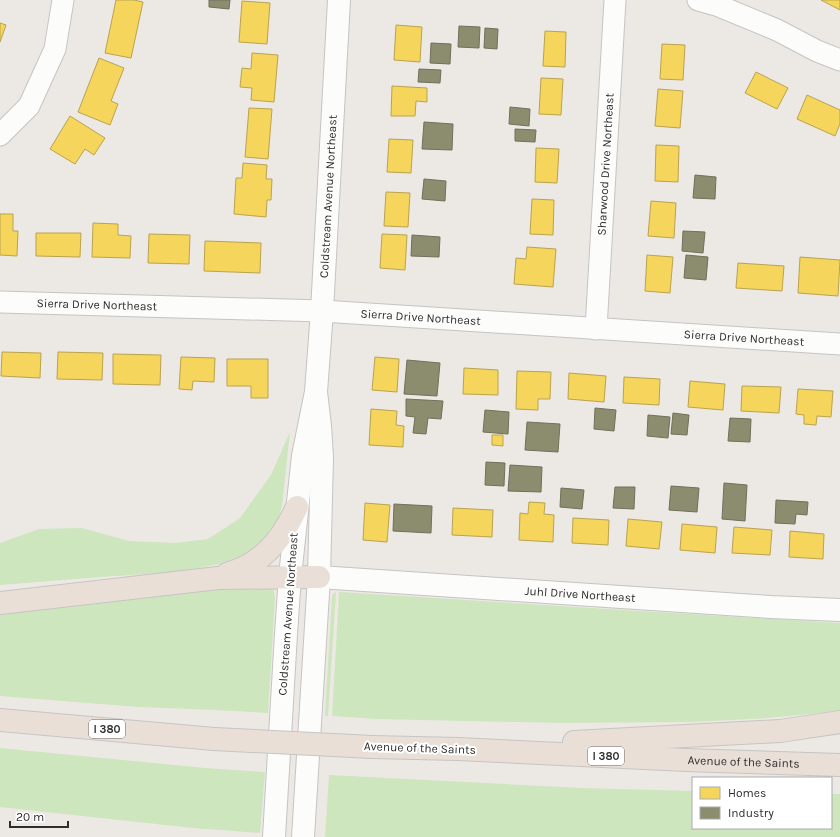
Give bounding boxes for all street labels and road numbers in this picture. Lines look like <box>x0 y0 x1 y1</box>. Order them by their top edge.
street label: Sharwood Drive Northeast <box>594 92 617 236</box>
street label: Coldstream Avenue Northeast <box>317 114 340 278</box>
street label: Sierra Drive Northeast <box>37 296 158 313</box>
street label: Sierra Drive Northeast <box>360 306 482 328</box>
street label: Sierra Drive Northeast <box>683 327 805 349</box>
street label: Coldstream Avenue Northeast <box>275 532 301 696</box>
street label: Juhl Drive Northeast <box>524 584 636 605</box>
road number: I 380 <box>89 720 125 738</box>
street label: Avenue of the Saints <box>364 739 476 757</box>
road number: I 380 <box>588 747 624 765</box>
street label: Avenue of the Saints <box>687 753 800 771</box>

